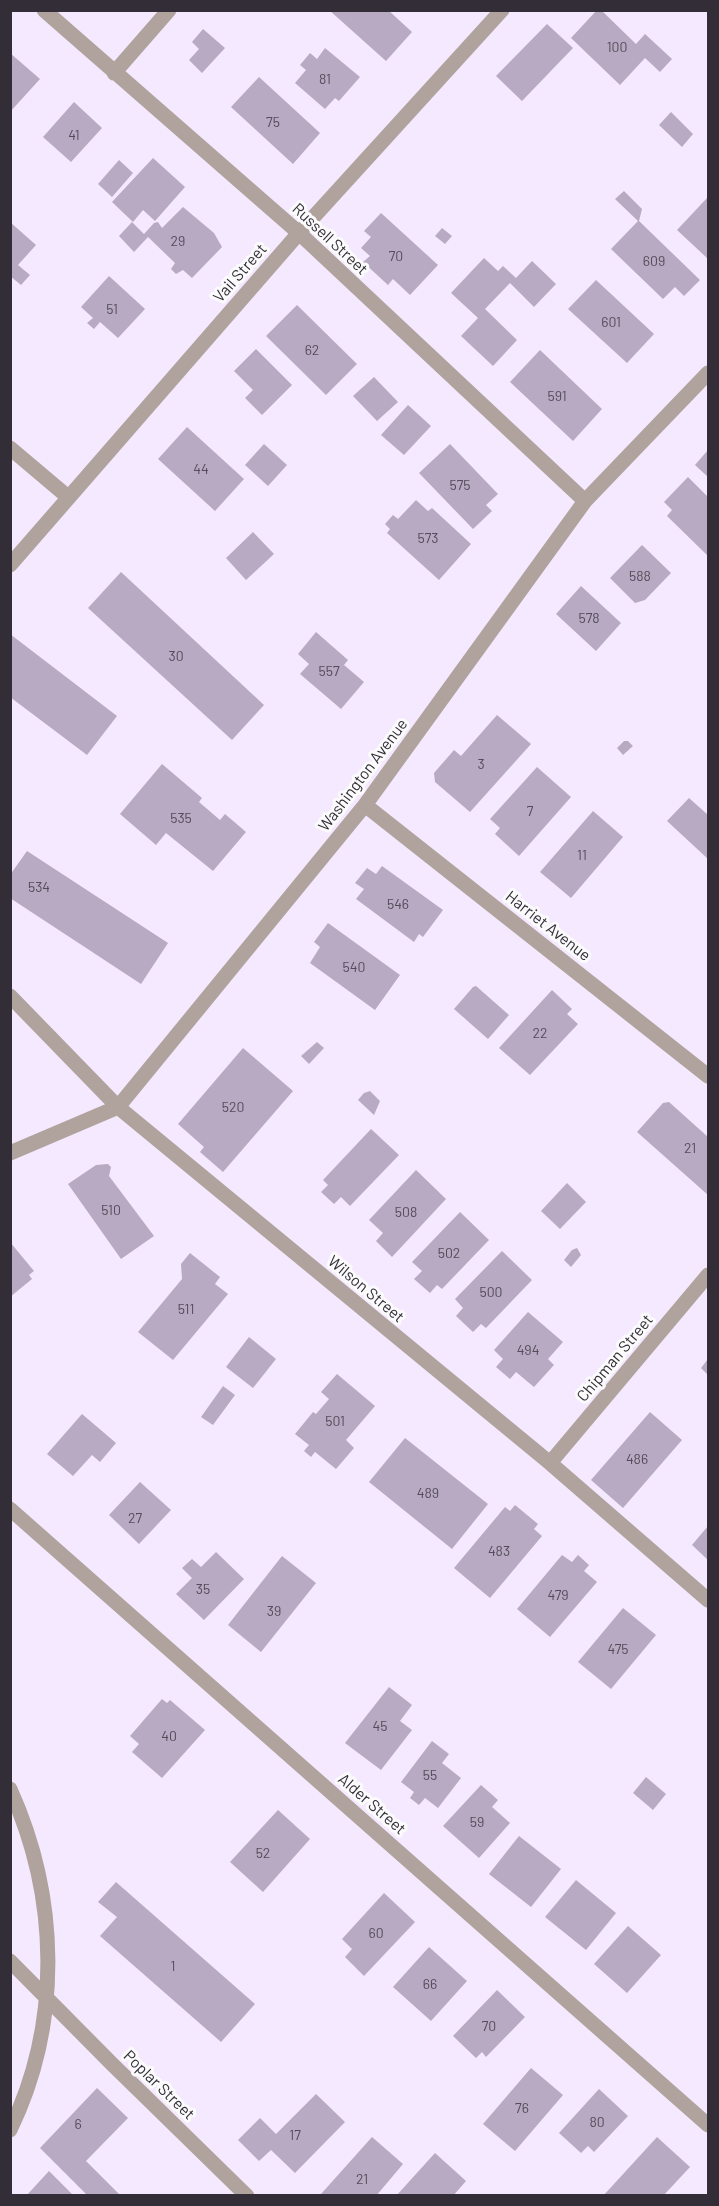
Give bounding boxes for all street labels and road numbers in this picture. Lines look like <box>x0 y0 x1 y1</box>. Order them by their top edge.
street label: Russell Street <box>288 199 372 279</box>
street label: Vail Street <box>209 240 271 306</box>
street label: Washington Avenue <box>314 715 412 835</box>
street label: Harriet Avenue <box>502 887 594 965</box>
street label: Wilson Street <box>324 1252 408 1326</box>
street label: Chipman Street <box>573 1310 657 1406</box>
street label: Alder Street <box>334 1769 410 1839</box>
street label: Poplar Street <box>119 2046 199 2124</box>

